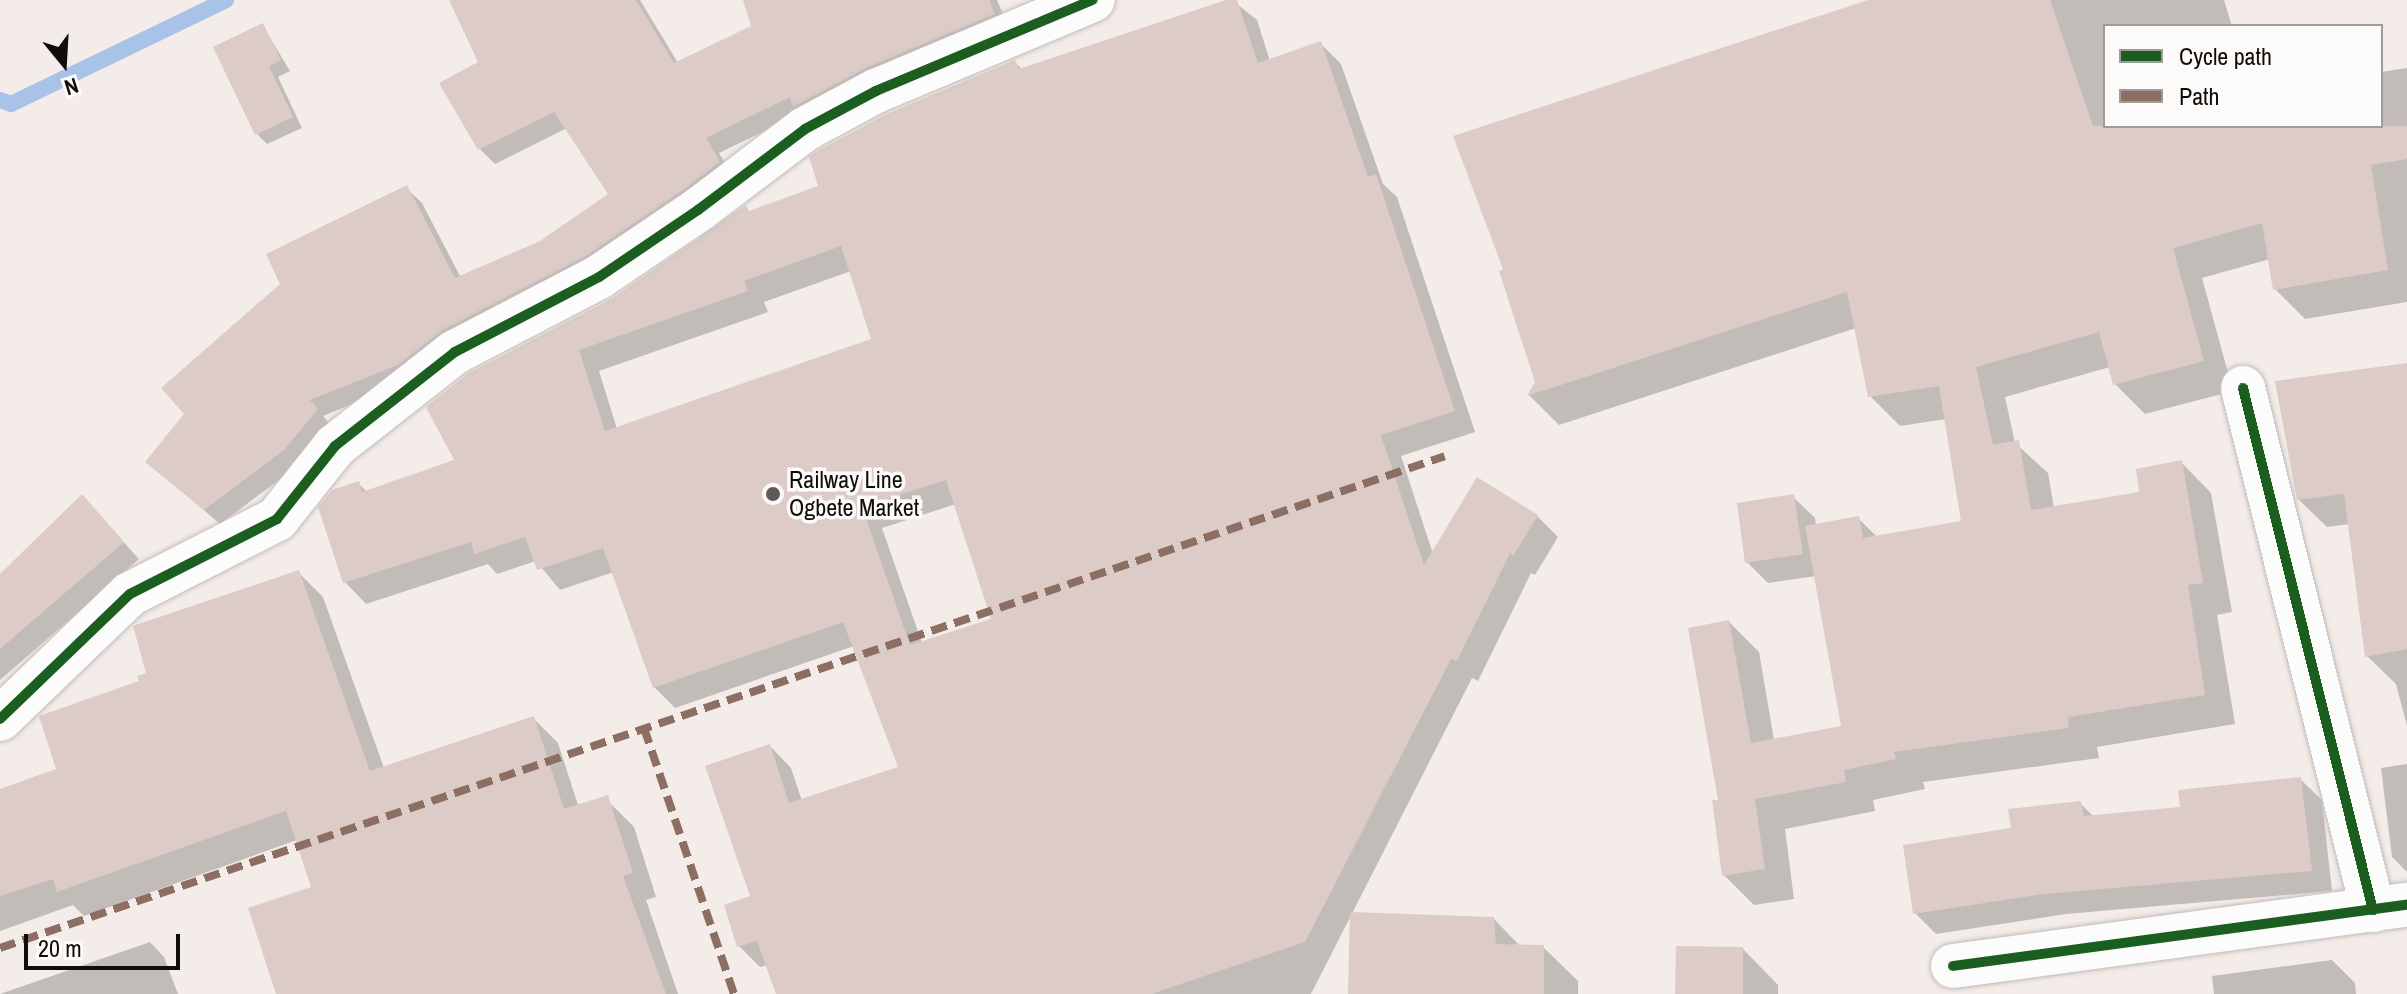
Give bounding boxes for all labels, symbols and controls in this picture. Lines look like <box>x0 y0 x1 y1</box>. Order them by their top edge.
north arrow <box>24 24 104 104</box>
legend <box>2103 24 2383 128</box>
text: Cycle path <box>2179 40 2272 72</box>
text: N <box>61 71 82 103</box>
text: Path <box>2179 80 2220 112</box>
place label: Railway Line Ogbete Market <box>789 466 919 522</box>
marker: Railway Line Ogbete Market <box>764 485 782 503</box>
scale bar <box>28 918 184 968</box>
text: 20 m <box>38 932 82 964</box>

